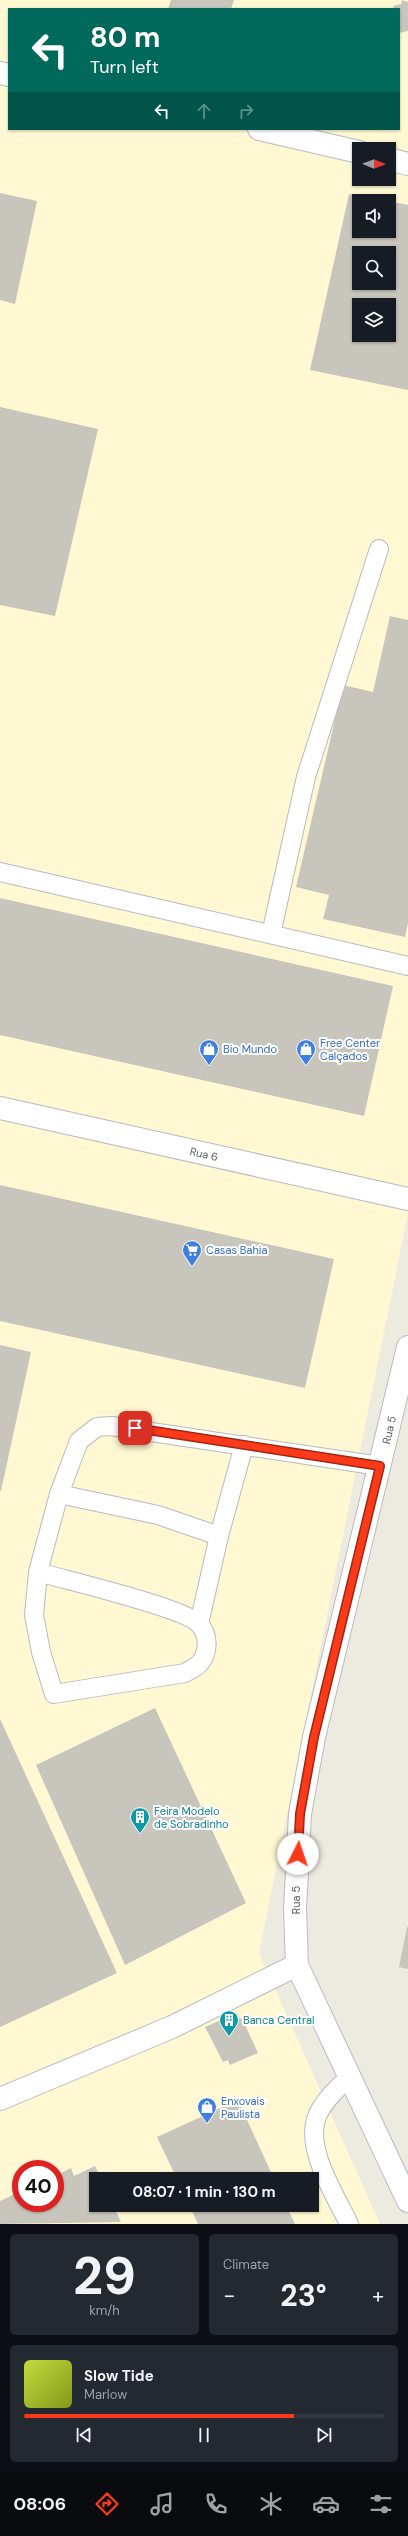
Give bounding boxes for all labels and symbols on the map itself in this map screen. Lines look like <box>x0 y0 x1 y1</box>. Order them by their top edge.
north arrow <box>352 142 396 186</box>
place label: Free Center Calçados <box>320 1036 380 1063</box>
shop icon: Bio Mundo <box>198 1038 220 1066</box>
shop icon: Free Center Calçados <box>295 1038 317 1066</box>
place label: Bio Mundo <box>223 1042 277 1056</box>
street label: Rua 6 <box>188 1144 220 1164</box>
supermarket icon: Casas Bahia <box>181 1239 203 1267</box>
place label: Casas Bahia <box>206 1243 267 1257</box>
pin <box>118 1411 152 1445</box>
street label: Rua 5 <box>379 1414 399 1445</box>
place label: Feira Modelo de Sobradinho <box>154 1804 229 1831</box>
building icon: Feira Modelo de Sobradinho <box>129 1806 151 1834</box>
position arrow <box>277 1833 319 1875</box>
street label: Rua 5 <box>289 1885 303 1914</box>
building icon: Banca Central <box>218 2009 240 2037</box>
place label: Banca Central <box>243 2013 314 2027</box>
place label: Enxovais Paulista <box>221 2094 265 2121</box>
shop icon: Enxovais Paulista <box>196 2096 218 2124</box>
speed limit sign: 40 <box>12 2160 64 2212</box>

